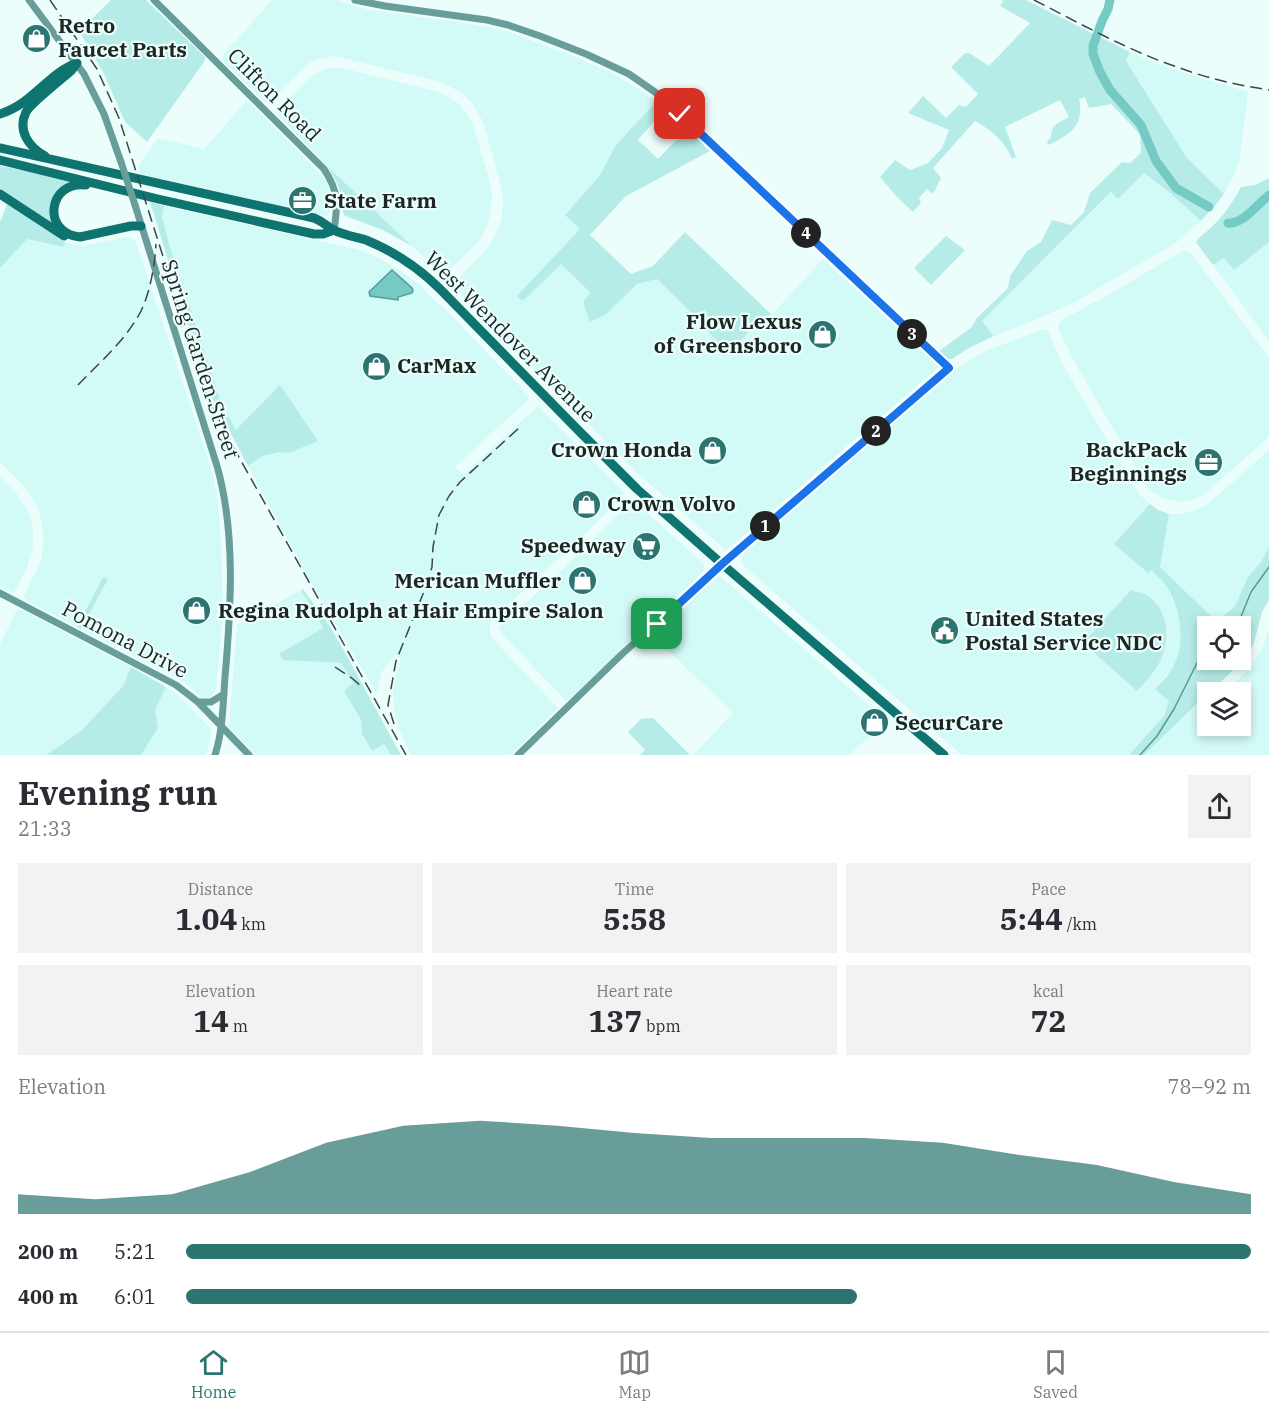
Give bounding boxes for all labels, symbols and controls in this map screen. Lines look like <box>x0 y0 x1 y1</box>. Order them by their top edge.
place label: Retro Faucet Parts <box>58 11 187 63</box>
shop icon: Retro Faucet Parts <box>21 22 53 54</box>
street label: Clifton Road <box>222 41 328 147</box>
pin <box>654 88 705 139</box>
icon: check <box>663 97 696 130</box>
office icon: State Farm <box>287 185 319 217</box>
place label: State Farm <box>324 186 437 214</box>
pin: 4 <box>791 218 821 248</box>
text: 4 <box>801 223 811 243</box>
street label: West Wendover Avenue <box>419 244 603 428</box>
street label: Spring Garden Street <box>155 255 246 462</box>
place label: Flow Lexus of Greensboro <box>654 307 802 359</box>
shop icon: Flow Lexus of Greensboro <box>807 318 839 350</box>
pin: 3 <box>897 319 927 349</box>
text: 3 <box>907 324 917 344</box>
shop icon: CarMax <box>360 350 392 382</box>
place label: CarMax <box>397 351 477 379</box>
pin: 2 <box>861 416 891 446</box>
text: 2 <box>871 421 881 441</box>
shop icon: Crown Honda <box>697 434 729 466</box>
place label: Crown Honda <box>551 435 692 463</box>
place label: BackPack Beginnings <box>1070 435 1187 487</box>
office icon: BackPack Beginnings <box>1192 446 1224 478</box>
shop icon: Crown Volvo <box>570 488 602 520</box>
place label: Crown Volvo <box>607 489 736 517</box>
pin: 1 <box>750 511 780 541</box>
text: 1 <box>760 516 770 536</box>
supermarket icon: Speedway <box>631 530 663 562</box>
place label: Speedway <box>521 531 626 559</box>
shop icon: Merican Muffler <box>566 565 598 597</box>
place label: Merican Muffler <box>394 566 562 594</box>
street label: Pomona Drive <box>57 594 193 684</box>
shop icon: Regina Rudolph at Hair Empire Salon <box>181 595 213 627</box>
place label: Regina Rudolph at Hair Empire Salon <box>218 596 604 624</box>
pin <box>631 598 682 649</box>
place label: United States Postal Service NDC <box>965 604 1162 656</box>
icon: arrive <box>640 607 673 640</box>
public building icon: United States Postal Service NDC <box>928 615 960 647</box>
map controls <box>1197 616 1251 736</box>
button: locate <box>1197 616 1251 670</box>
button: layers <box>1197 682 1251 736</box>
shop icon: SecurCare <box>858 707 890 739</box>
place label: SecurCare <box>895 708 1004 736</box>
text: Evening run <box>18 771 218 814</box>
button: share <box>1188 775 1251 838</box>
text: 21:33 <box>18 815 72 842</box>
text: Distance <box>188 879 253 899</box>
text: Time <box>615 879 654 899</box>
text: Pace <box>1031 879 1066 899</box>
text: 1.04 <box>175 899 238 938</box>
text: 5:58 <box>603 899 666 938</box>
text: 5:44 <box>1000 899 1063 938</box>
text: km <box>238 914 266 934</box>
text: /km <box>1063 914 1097 934</box>
text: Elevation <box>185 981 256 1001</box>
text: Heart rate <box>596 981 673 1001</box>
text: kcal <box>1033 981 1064 1001</box>
text: 14 <box>193 1001 229 1040</box>
text: 137 <box>588 1001 642 1040</box>
text: 72 <box>1031 1001 1067 1040</box>
text: m <box>229 1016 248 1036</box>
text: bpm <box>642 1016 681 1036</box>
text: Elevation <box>18 1073 106 1100</box>
text: 78–92 m <box>1168 1073 1251 1100</box>
text: 200 m <box>18 1238 78 1265</box>
text: 5:21 <box>114 1238 156 1265</box>
text: 400 m <box>18 1283 78 1310</box>
text: 6:01 <box>114 1283 156 1310</box>
tab: Home <box>191 1346 236 1402</box>
tab: Map <box>618 1346 651 1402</box>
tab: Saved <box>1033 1346 1078 1402</box>

